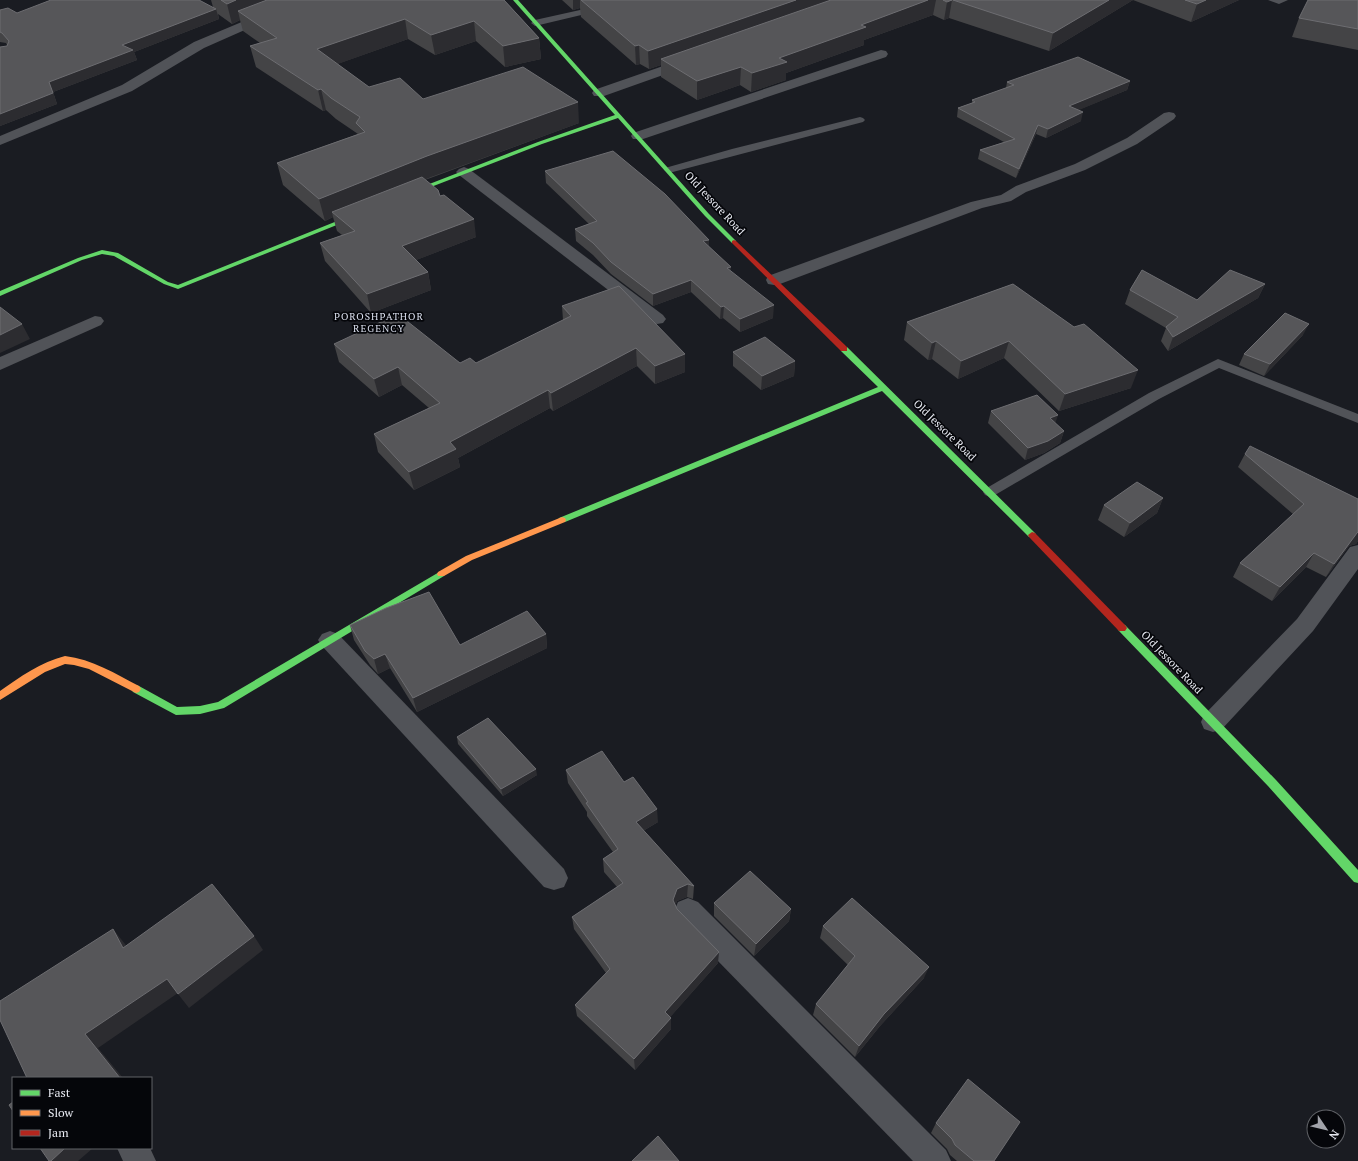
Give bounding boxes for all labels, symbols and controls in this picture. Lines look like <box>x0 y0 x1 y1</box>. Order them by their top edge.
street label: Old Jessore Road <box>682 168 748 238</box>
district label: POROSHPATHOR REGENCY <box>334 310 424 335</box>
street label: Old Jessore Road <box>911 396 979 464</box>
street label: Old Jessore Road <box>1138 628 1206 696</box>
legend <box>12 1077 152 1149</box>
text: Fast <box>48 1085 71 1100</box>
text: Slow <box>48 1105 74 1120</box>
north arrow <box>1306 1109 1346 1149</box>
text: Jam <box>48 1125 69 1140</box>
text: N <box>1326 1127 1342 1143</box>

